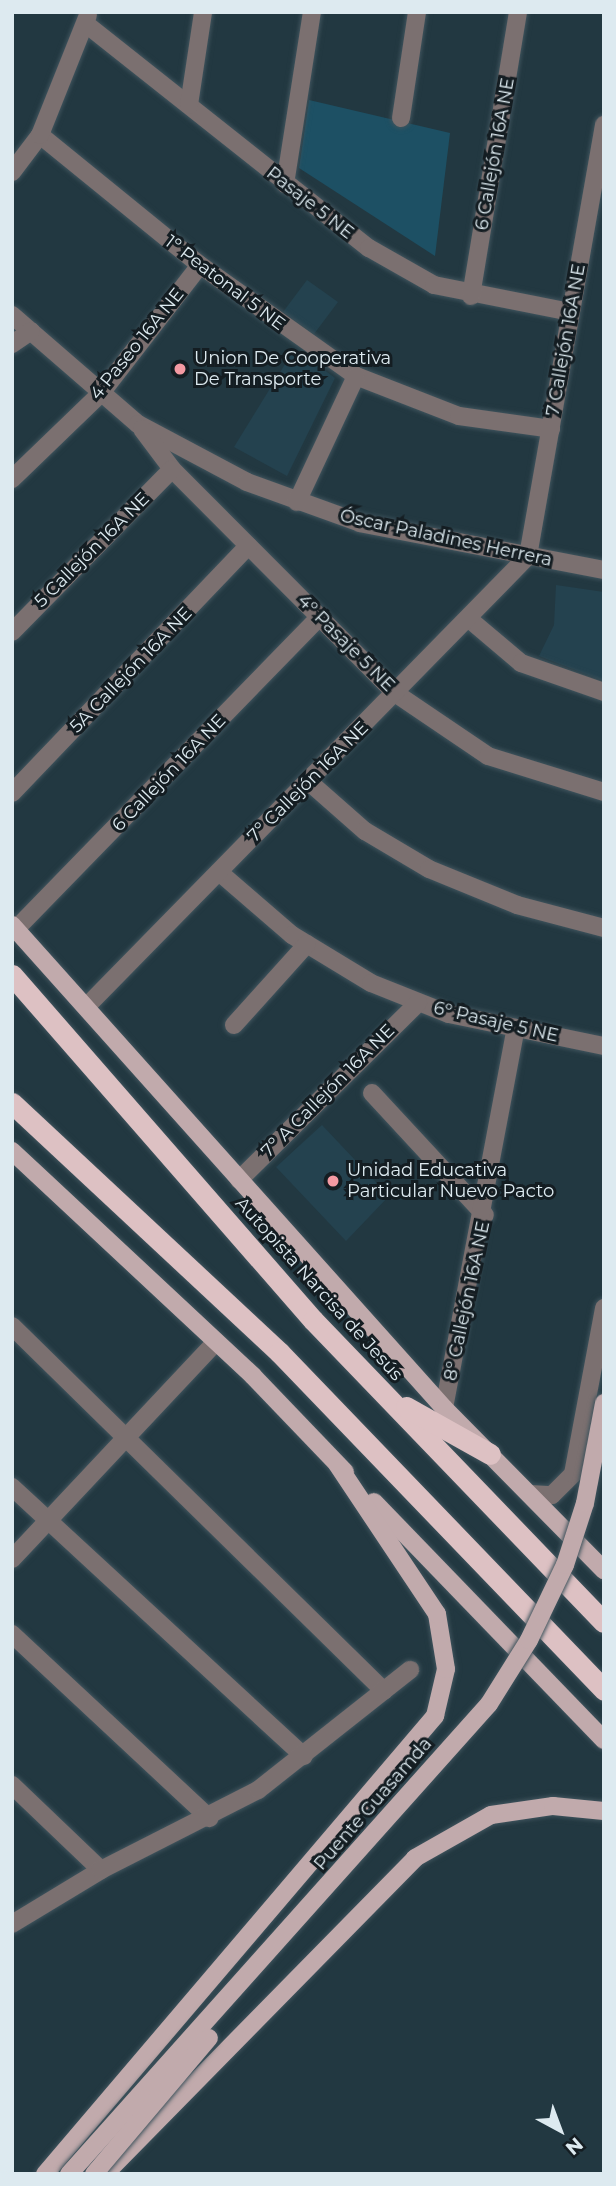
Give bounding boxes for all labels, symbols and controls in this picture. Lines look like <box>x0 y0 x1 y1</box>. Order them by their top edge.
street label: 6 Callejón 16A NE <box>471 76 519 232</box>
street label: Pasaje 5 NE <box>262 162 358 244</box>
street label: 1º Peatonal 5 NE <box>161 231 289 335</box>
street label: 7 Callejón 16A NE <box>542 262 590 418</box>
street label: 4 Paseo 16A NE <box>85 284 189 404</box>
place label: Union De Cooperativa De Transporte <box>194 348 391 390</box>
marker: Union De Cooperativa De Transporte <box>172 361 188 377</box>
street label: 5 Callejón 16A NE <box>30 488 154 612</box>
street label: Óscar Paladines Herrera <box>338 505 554 571</box>
street label: 4º Pasaje 5 NE <box>293 590 399 696</box>
street label: 5A Callejón 16A NE <box>65 603 197 737</box>
street label: 6 Callejón 16A NE <box>108 710 230 836</box>
street label: 7º Callejón 16A NE <box>243 717 373 847</box>
street label: 6º Pasaje 5 NE <box>431 997 561 1047</box>
street label: 7º A Callejón 16A NE <box>257 1020 399 1162</box>
place label: Unidad Educativa Particular Nuevo Pacto <box>347 1160 554 1202</box>
marker: Unidad Educativa Particular Nuevo Pacto <box>325 1173 341 1189</box>
street label: Autopista Narcisa de Jesús <box>231 1193 407 1385</box>
street label: 8º Callejón 16A NE <box>440 1219 494 1383</box>
street label: Puente Guasamda <box>310 1733 436 1875</box>
north arrow <box>525 2095 595 2165</box>
text: N <box>561 2133 587 2160</box>

